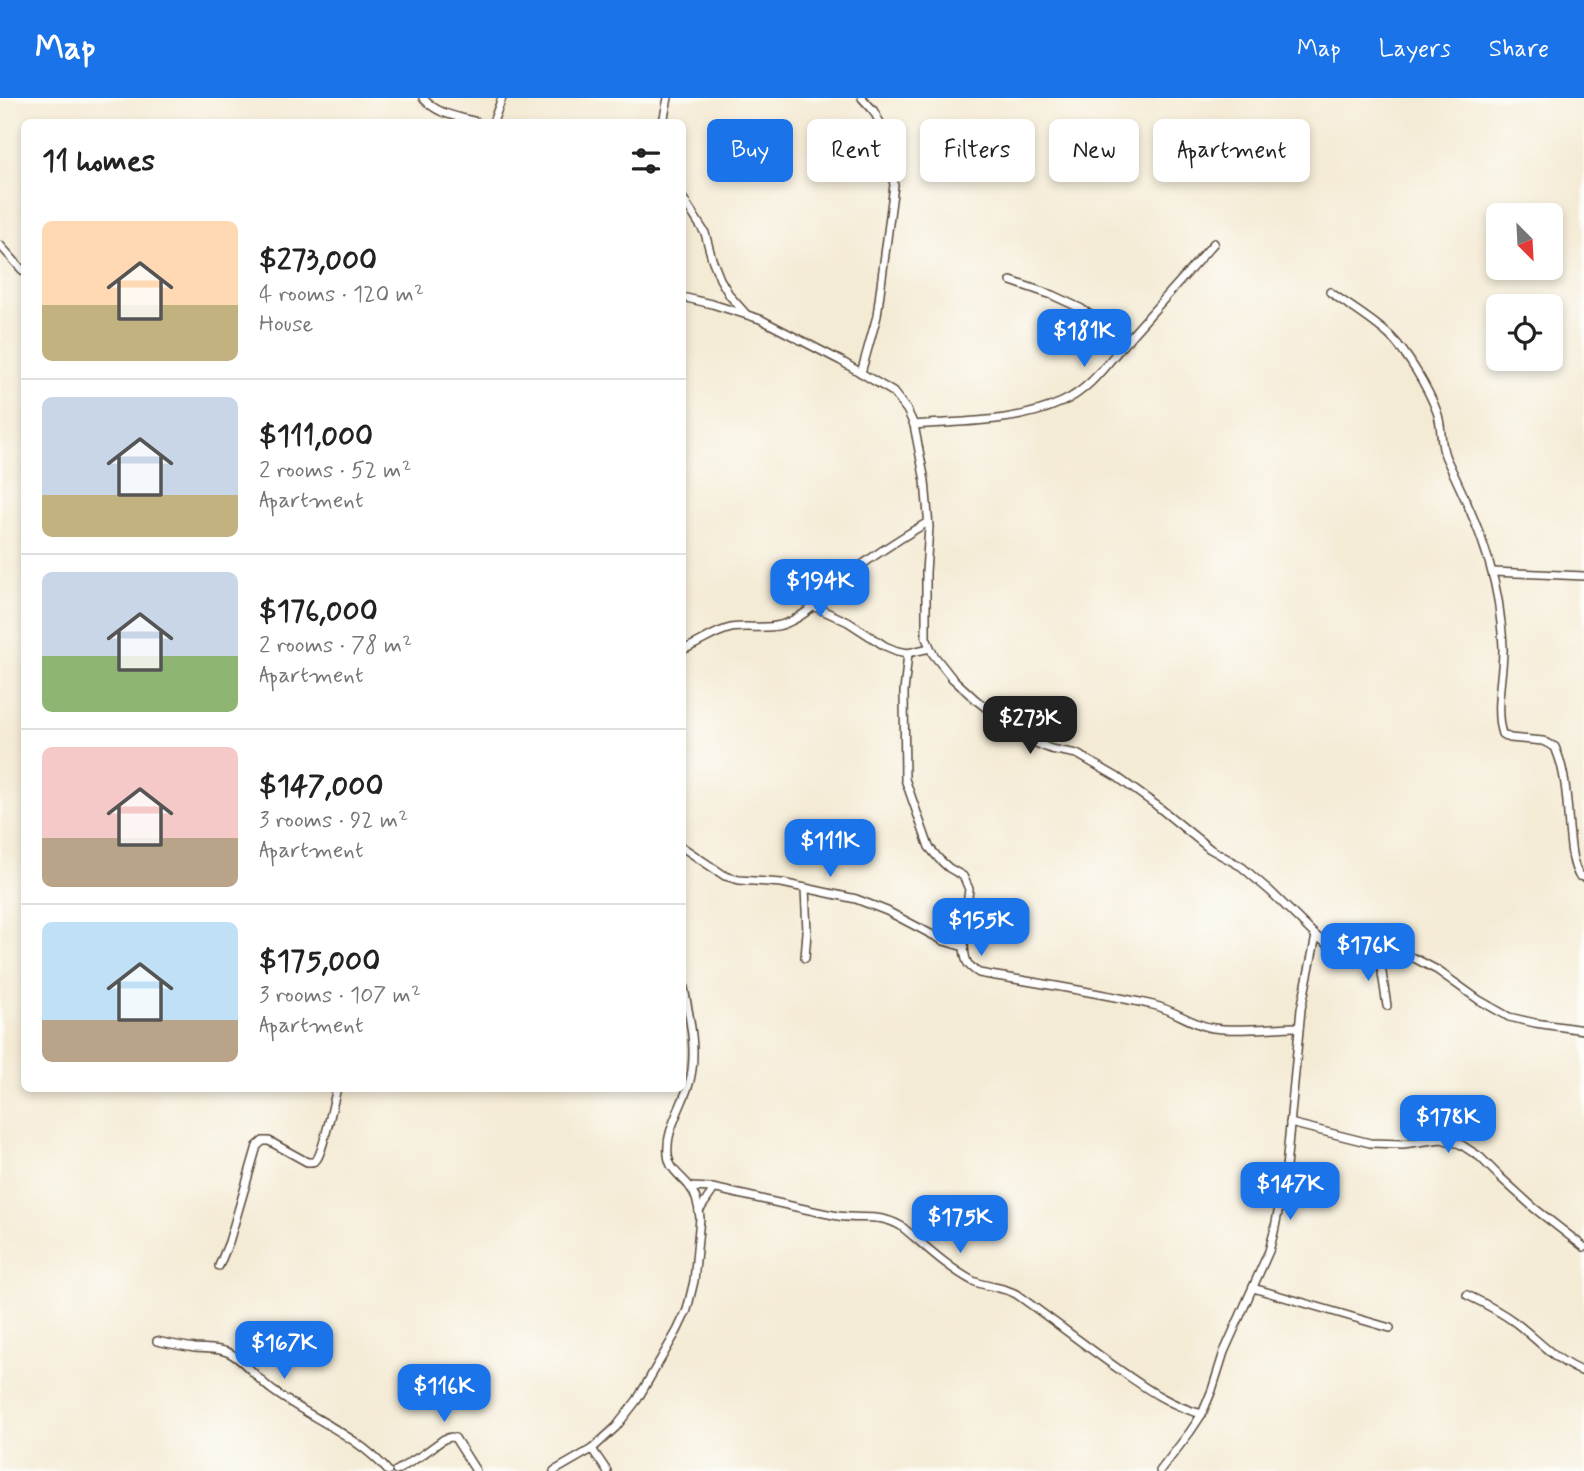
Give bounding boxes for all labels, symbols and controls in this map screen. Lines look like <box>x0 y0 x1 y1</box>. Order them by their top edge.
text: Map <box>35 27 95 71</box>
text: Map <box>1297 34 1341 65</box>
text: Layers <box>1379 34 1451 65</box>
text: Share <box>1489 34 1549 65</box>
chip: Buy <box>707 119 793 182</box>
chip: Rent <box>807 119 906 182</box>
chip: Filters <box>920 119 1035 182</box>
chip: New <box>1049 119 1139 182</box>
chip: Apartment <box>1153 119 1310 182</box>
text: 11 homes <box>42 142 155 181</box>
icon: filters <box>627 142 665 180</box>
north arrow <box>1486 203 1563 280</box>
map controls <box>1486 203 1563 371</box>
text: $273,000 <box>259 241 377 280</box>
icon: home <box>98 249 182 333</box>
text: 4 rooms · 120 m² <box>259 280 424 310</box>
button: locate <box>1486 294 1563 371</box>
text: House <box>259 310 313 340</box>
pin: $181K <box>1035 310 1133 369</box>
text: $181K <box>1053 317 1115 347</box>
text: $111,000 <box>259 417 373 456</box>
icon: home <box>98 425 182 509</box>
text: 2 rooms · 52 m² <box>259 456 412 486</box>
text: Apartment <box>259 486 364 516</box>
pin: $194K <box>771 560 869 619</box>
text: $194K <box>786 567 854 597</box>
text: $176,000 <box>259 592 378 631</box>
icon: home <box>98 600 182 684</box>
text: 2 rooms · 78 m² <box>259 631 412 661</box>
text: Apartment <box>259 661 364 691</box>
pin: $273K <box>981 696 1079 756</box>
text: $273K <box>999 704 1061 734</box>
text: $147,000 <box>259 767 383 806</box>
icon: home <box>98 775 182 859</box>
text: 3 rooms · 92 m² <box>259 806 408 836</box>
pin: $111K <box>781 820 879 879</box>
text: $111K <box>801 827 859 857</box>
text: Apartment <box>259 836 364 866</box>
pin: $155K <box>932 898 1030 958</box>
text: $155K <box>948 906 1014 936</box>
pin: $176K <box>1319 924 1417 983</box>
text: $176K <box>1337 931 1399 961</box>
text: $175,000 <box>259 942 380 981</box>
icon: home <box>98 950 182 1034</box>
text: 3 rooms · 107 m² <box>259 981 421 1011</box>
text: Apartment <box>259 1011 364 1041</box>
pin: $178K <box>1399 1096 1497 1155</box>
text: $178K <box>1416 1103 1480 1133</box>
pin: $147K <box>1241 1162 1339 1222</box>
text: $147K <box>1257 1170 1323 1200</box>
pin: $175K <box>911 1196 1009 1255</box>
text: $175K <box>928 1203 992 1233</box>
pin: $167K <box>235 1322 333 1381</box>
text: $167K <box>251 1329 317 1359</box>
pin: $116K <box>395 1364 493 1424</box>
text: $116K <box>414 1372 474 1402</box>

